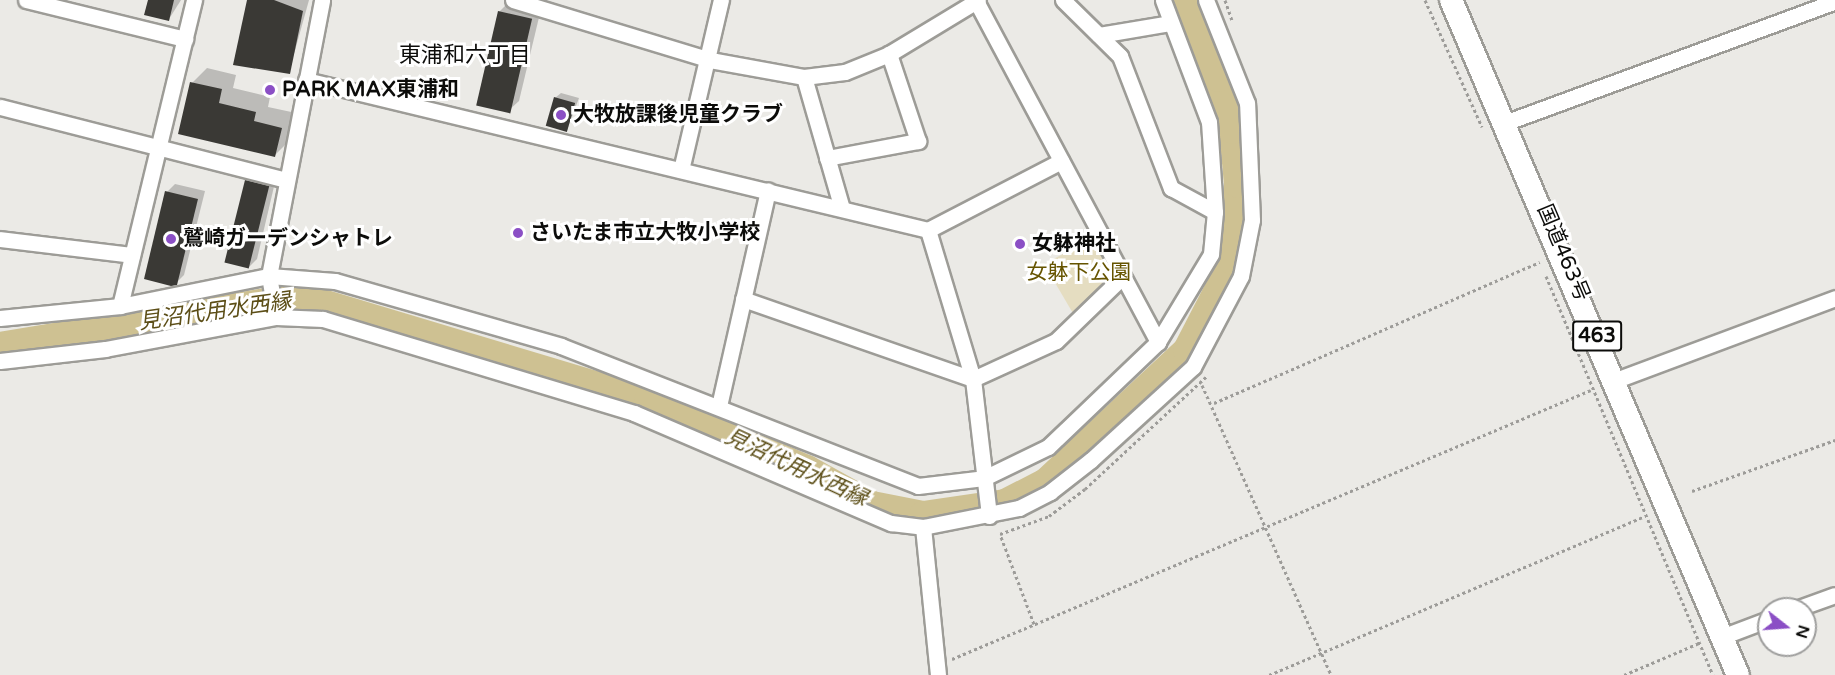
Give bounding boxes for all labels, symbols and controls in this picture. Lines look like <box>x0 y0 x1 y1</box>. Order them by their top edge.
district label: 東浦和六丁目 <box>399 43 531 69</box>
place label: PARK MAX東浦和 <box>282 77 459 103</box>
marker: PARK MAX東浦和 <box>263 83 277 97</box>
place label: 大牧放課後児童クラブ <box>573 102 783 128</box>
marker: 大牧放課後児童クラブ <box>554 108 568 122</box>
street label: 国道463号 <box>1531 201 1595 305</box>
place label: さいたま市立大牧小学校 <box>530 220 761 246</box>
place label: 鷲崎ガーデンシャトレ <box>183 226 393 252</box>
marker: さいたま市立大牧小学校 <box>511 226 525 240</box>
place label: 女躰神社 <box>1032 231 1116 257</box>
marker: 鷲崎ガーデンシャトレ <box>164 232 178 246</box>
marker: 女躰神社 <box>1013 237 1027 251</box>
park label: 女躰下公園 <box>1027 260 1131 286</box>
water label: 見沼代用水西縁 <box>137 288 293 336</box>
road number: 463 <box>1572 319 1622 353</box>
water label: 見沼代用水西縁 <box>721 423 871 513</box>
north arrow <box>1757 597 1817 657</box>
text: N <box>1791 623 1814 641</box>

